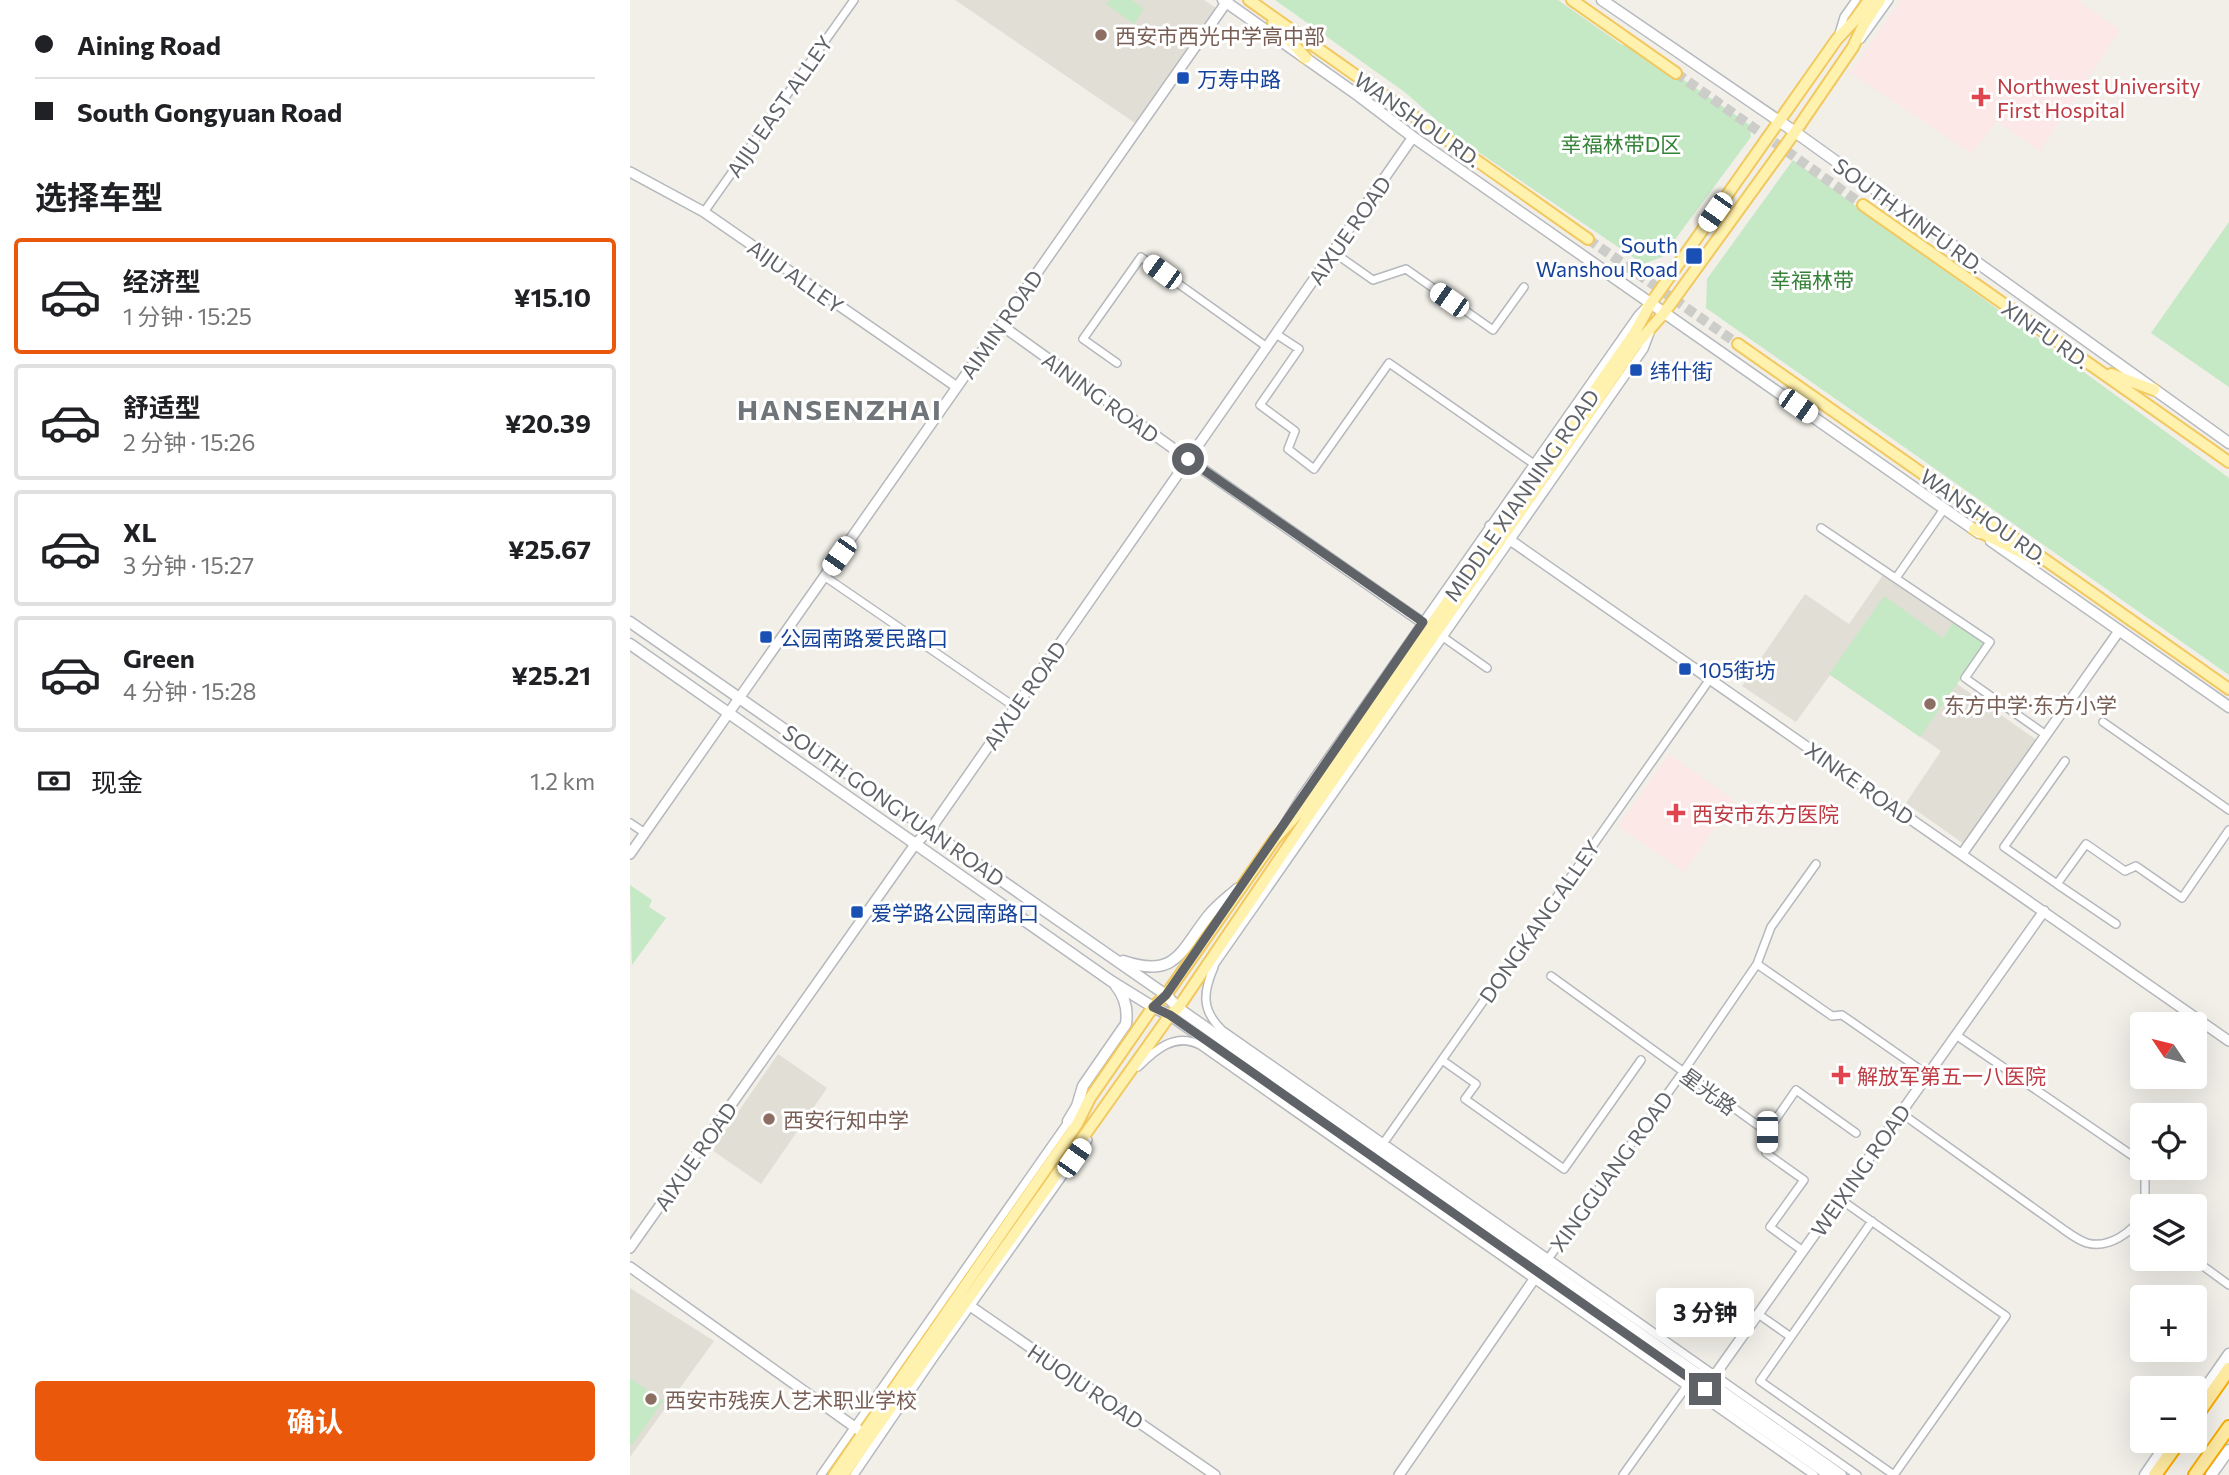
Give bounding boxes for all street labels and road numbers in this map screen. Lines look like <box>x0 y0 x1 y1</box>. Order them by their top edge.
street label: AIJU EAST ALLEY <box>721 30 837 182</box>
street label: WANSHOU RD. <box>1350 66 1486 172</box>
street label: SOUTH XINFU RD. <box>1829 152 1989 278</box>
street label: AIXUE ROAD <box>1302 171 1396 289</box>
street label: AIJU ALLEY <box>744 234 849 318</box>
street label: AIMIN ROAD <box>955 265 1047 383</box>
street label: XINFU RD. <box>1997 295 2095 373</box>
street label: AINING ROAD <box>1038 346 1164 448</box>
street label: MIDDLE XIANNING ROAD <box>1438 384 1604 606</box>
street label: WANSHOU RD. <box>1916 463 2052 569</box>
street label: AIXUE ROAD <box>977 636 1071 754</box>
street label: SOUTH GONGYUAN ROAD <box>779 719 1009 891</box>
street label: XINKE ROAD <box>1801 736 1919 830</box>
street label: DONGKANG ALLEY <box>1474 835 1605 1007</box>
street label: 星光路 <box>1676 1062 1742 1120</box>
street label: XINGGUANG ROAD <box>1545 1086 1677 1256</box>
street label: AIXUE ROAD <box>648 1097 742 1215</box>
street label: WEIXING ROAD <box>1805 1099 1915 1241</box>
street label: HUOJU ROAD <box>1023 1338 1149 1434</box>

